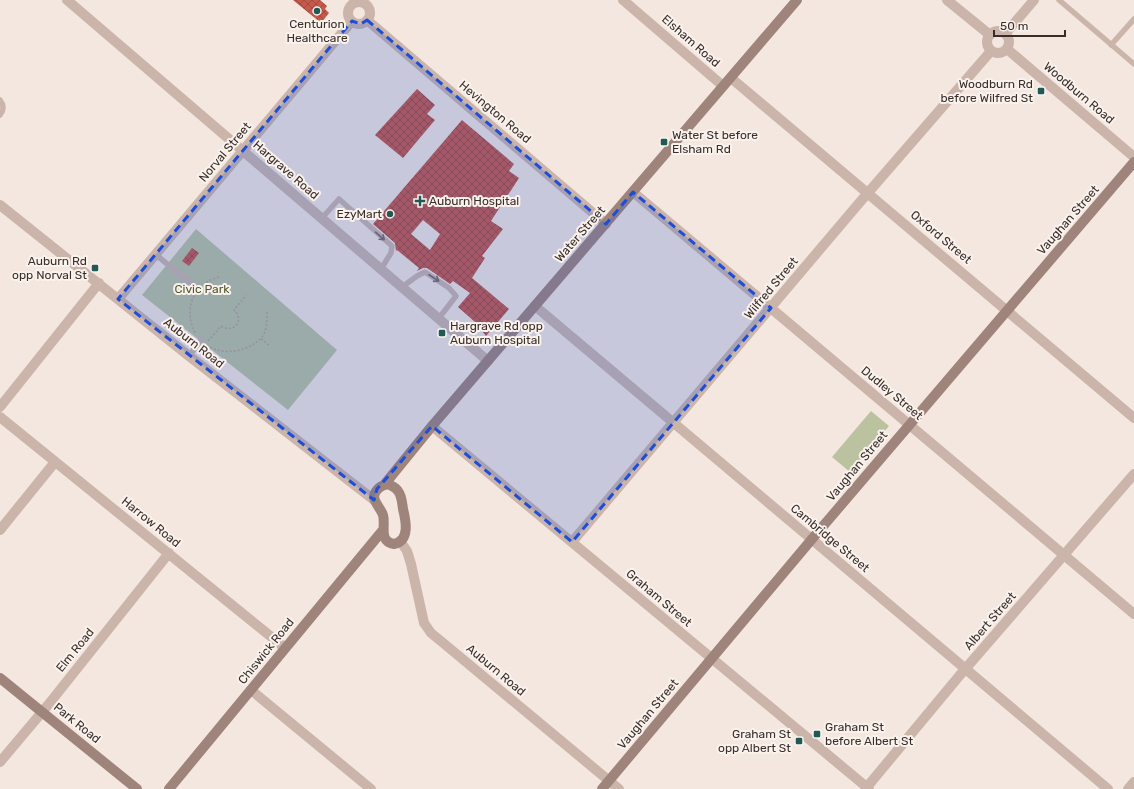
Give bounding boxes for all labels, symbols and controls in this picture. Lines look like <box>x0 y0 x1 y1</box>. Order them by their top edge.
marker: Centurion Healthcare <box>312 6 322 16</box>
street label: Elsham Road <box>659 12 723 70</box>
scale bar <box>994 12 1065 38</box>
place label: Centurion Healthcare <box>286 17 348 45</box>
text: 50 m <box>1000 19 1028 33</box>
street label: Woodburn Road <box>1041 59 1117 127</box>
place label: Woodburn Rd before Wilfred St <box>940 77 1033 105</box>
street label: Hevington Road <box>456 78 534 146</box>
marker: Woodburn Rd before Wilfred St <box>1036 86 1046 96</box>
street label: Norval Street <box>196 119 254 185</box>
place label: Water St before Elsham Rd <box>672 128 758 156</box>
marker: Water St before Elsham Rd <box>659 137 669 147</box>
street label: Hargrave Road <box>250 138 322 202</box>
street label: Vaughan Street <box>1034 182 1102 257</box>
place label: Auburn Hospital <box>429 194 519 208</box>
marker: Auburn Hospital <box>414 195 426 207</box>
street label: Water Street <box>552 203 608 265</box>
place label: EzyMart <box>337 207 382 221</box>
street label: Oxford Street <box>908 207 975 267</box>
marker: EzyMart <box>385 209 395 219</box>
one-way arrow <box>375 231 385 240</box>
place label: Auburn Rd opp Norval St <box>12 254 87 282</box>
street label: Wilfred Street <box>741 254 801 322</box>
marker: Auburn Rd opp Norval St <box>90 263 100 273</box>
one-way arrow <box>429 274 440 283</box>
park label: Civic Park <box>175 282 230 296</box>
street label: Auburn Road <box>161 315 227 371</box>
place label: Hargrave Rd opp Auburn Hospital <box>450 319 543 347</box>
marker: Hargrave Rd opp Auburn Hospital <box>437 328 447 338</box>
street label: Dudley Street <box>858 363 926 423</box>
street label: Vaughan Street <box>824 428 891 504</box>
street label: Harrow Road <box>119 494 183 550</box>
street label: Cambridge Street <box>788 501 872 575</box>
street label: Graham Street <box>623 566 695 630</box>
street label: Albert Street <box>961 589 1019 653</box>
street label: Chiswick Road <box>235 615 297 687</box>
street label: Elm Road <box>53 625 97 675</box>
street label: Auburn Road <box>464 641 528 699</box>
street label: Vaughan Street <box>615 676 682 752</box>
street label: Park Road <box>51 700 103 746</box>
place label: Graham St before Albert St <box>825 720 913 748</box>
place label: Graham St opp Albert St <box>718 727 791 755</box>
marker: Graham St before Albert St <box>812 729 822 739</box>
marker: Graham St opp Albert St <box>794 736 804 746</box>

